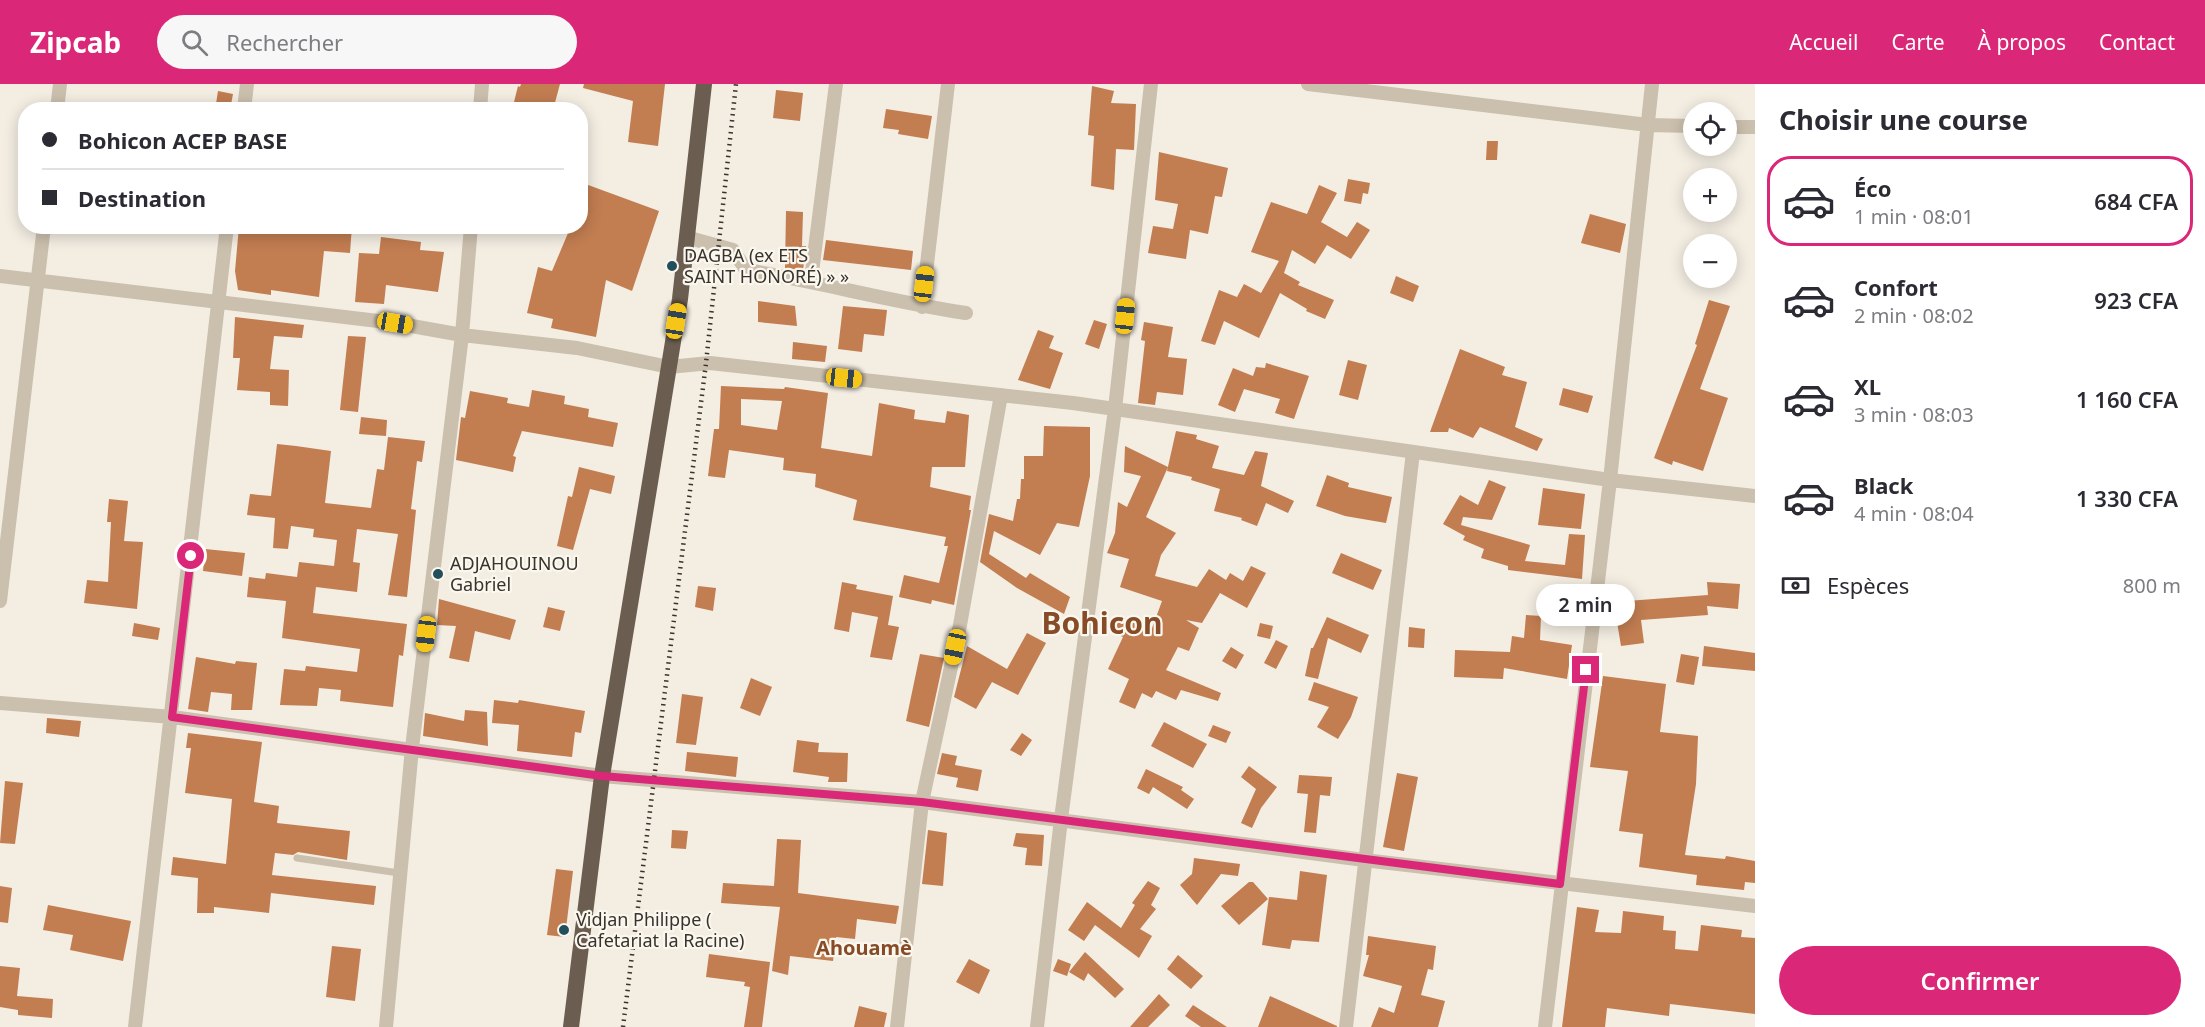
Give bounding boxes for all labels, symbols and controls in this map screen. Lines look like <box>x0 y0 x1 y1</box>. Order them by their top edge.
search box <box>157 15 577 69</box>
text: Zipcab <box>30 23 121 61</box>
icon: search <box>178 26 211 59</box>
text: Rechercher <box>226 27 343 57</box>
text: Accueil <box>1789 28 1858 56</box>
text: Carte <box>1891 28 1945 56</box>
text: À propos <box>1978 28 2066 56</box>
text: Contact <box>2099 28 2175 56</box>
text: Choisir une course <box>1779 101 2028 138</box>
map controls <box>1683 102 1737 288</box>
button: locate <box>1683 102 1737 156</box>
text: Bohicon ACEP BASE <box>78 125 287 155</box>
button: + <box>1683 168 1737 222</box>
text: Éco <box>1854 173 1891 203</box>
icon: car <box>1782 174 1836 228</box>
text: Destination <box>78 183 206 213</box>
text: 684 CFA <box>2094 186 2178 216</box>
text: 1 min · 08:01 <box>1854 203 1974 230</box>
button: − <box>1683 234 1737 288</box>
place label: DAGBA (ex ETS SAINT HONORÉ) » » <box>684 243 849 288</box>
marker: DAGBA (ex ETS SAINT HONORÉ) » » <box>665 259 679 273</box>
car <box>913 265 935 303</box>
text: Confort <box>1854 272 1938 302</box>
icon: car <box>1782 273 1836 327</box>
text: 923 CFA <box>2094 285 2178 315</box>
car <box>1114 297 1136 335</box>
car <box>664 302 688 340</box>
text: 2 min · 08:02 <box>1854 302 1974 329</box>
car <box>376 311 414 335</box>
car <box>825 367 863 389</box>
text: XL <box>1854 371 1881 401</box>
icon: car <box>1782 372 1836 426</box>
text: 1 160 CFA <box>2076 384 2178 414</box>
text: 3 min · 08:03 <box>1854 401 1974 428</box>
text: Black <box>1854 470 1913 500</box>
icon: car <box>1782 471 1836 525</box>
text: 1 330 CFA <box>2076 483 2178 513</box>
text: 4 min · 08:04 <box>1854 500 1974 527</box>
route start <box>177 542 204 569</box>
place label: ADJAHOUINOU Gabriel <box>450 551 579 596</box>
marker: ADJAHOUINOU Gabriel <box>431 567 445 581</box>
icon: cash <box>1779 569 1812 602</box>
text: Espèces <box>1827 570 1909 600</box>
text: 800 m <box>2123 572 2181 599</box>
callout: 2 min <box>1536 583 1636 625</box>
text: 2 min <box>1558 591 1613 618</box>
district label: Bohicon <box>1042 602 1162 643</box>
car <box>415 615 437 653</box>
car <box>942 628 968 666</box>
route end <box>1572 656 1599 683</box>
place label: Vidjan Philippe ( Cafetariat la Racine) <box>576 907 744 952</box>
marker: Vidjan Philippe ( Cafetariat la Racine) <box>557 923 571 937</box>
district label: Ahouamè <box>816 934 912 961</box>
button: Confirmer <box>1779 946 2181 1015</box>

